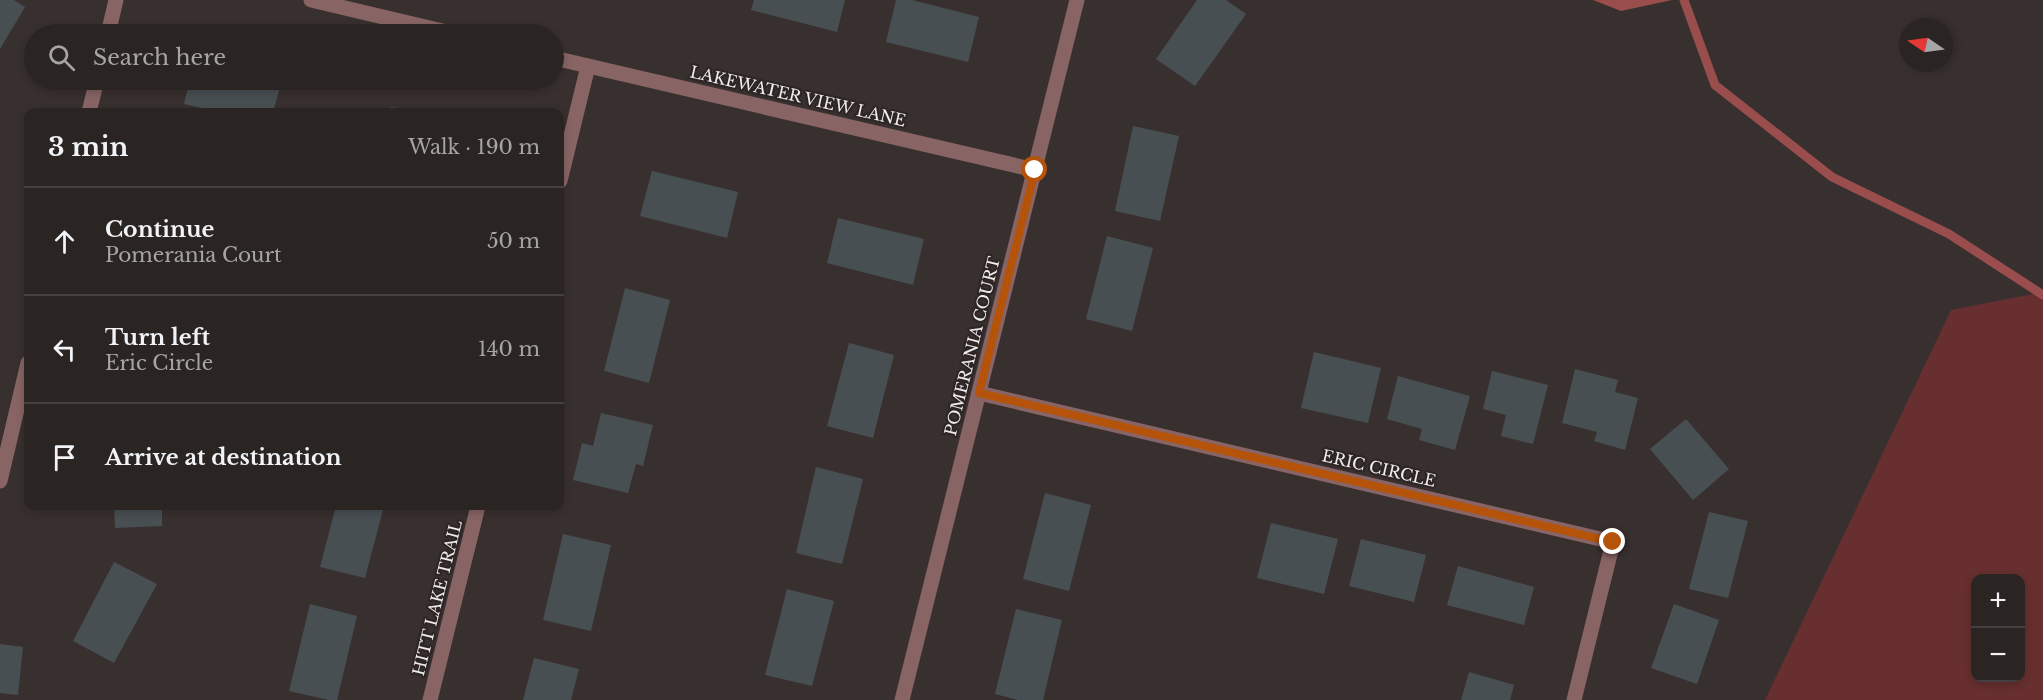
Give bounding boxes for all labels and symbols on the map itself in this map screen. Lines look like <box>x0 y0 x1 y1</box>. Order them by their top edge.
north arrow <box>1899 18 1953 72</box>
street label: LAKEWATER VIEW LANE <box>688 61 908 131</box>
route start <box>1021 156 1047 182</box>
street label: POMERANIA COURT <box>940 254 1004 438</box>
street label: ERIC CIRCLE <box>1320 445 1438 491</box>
street label: HITT LAKE TRAIL <box>408 518 466 678</box>
route end <box>1599 528 1625 554</box>

